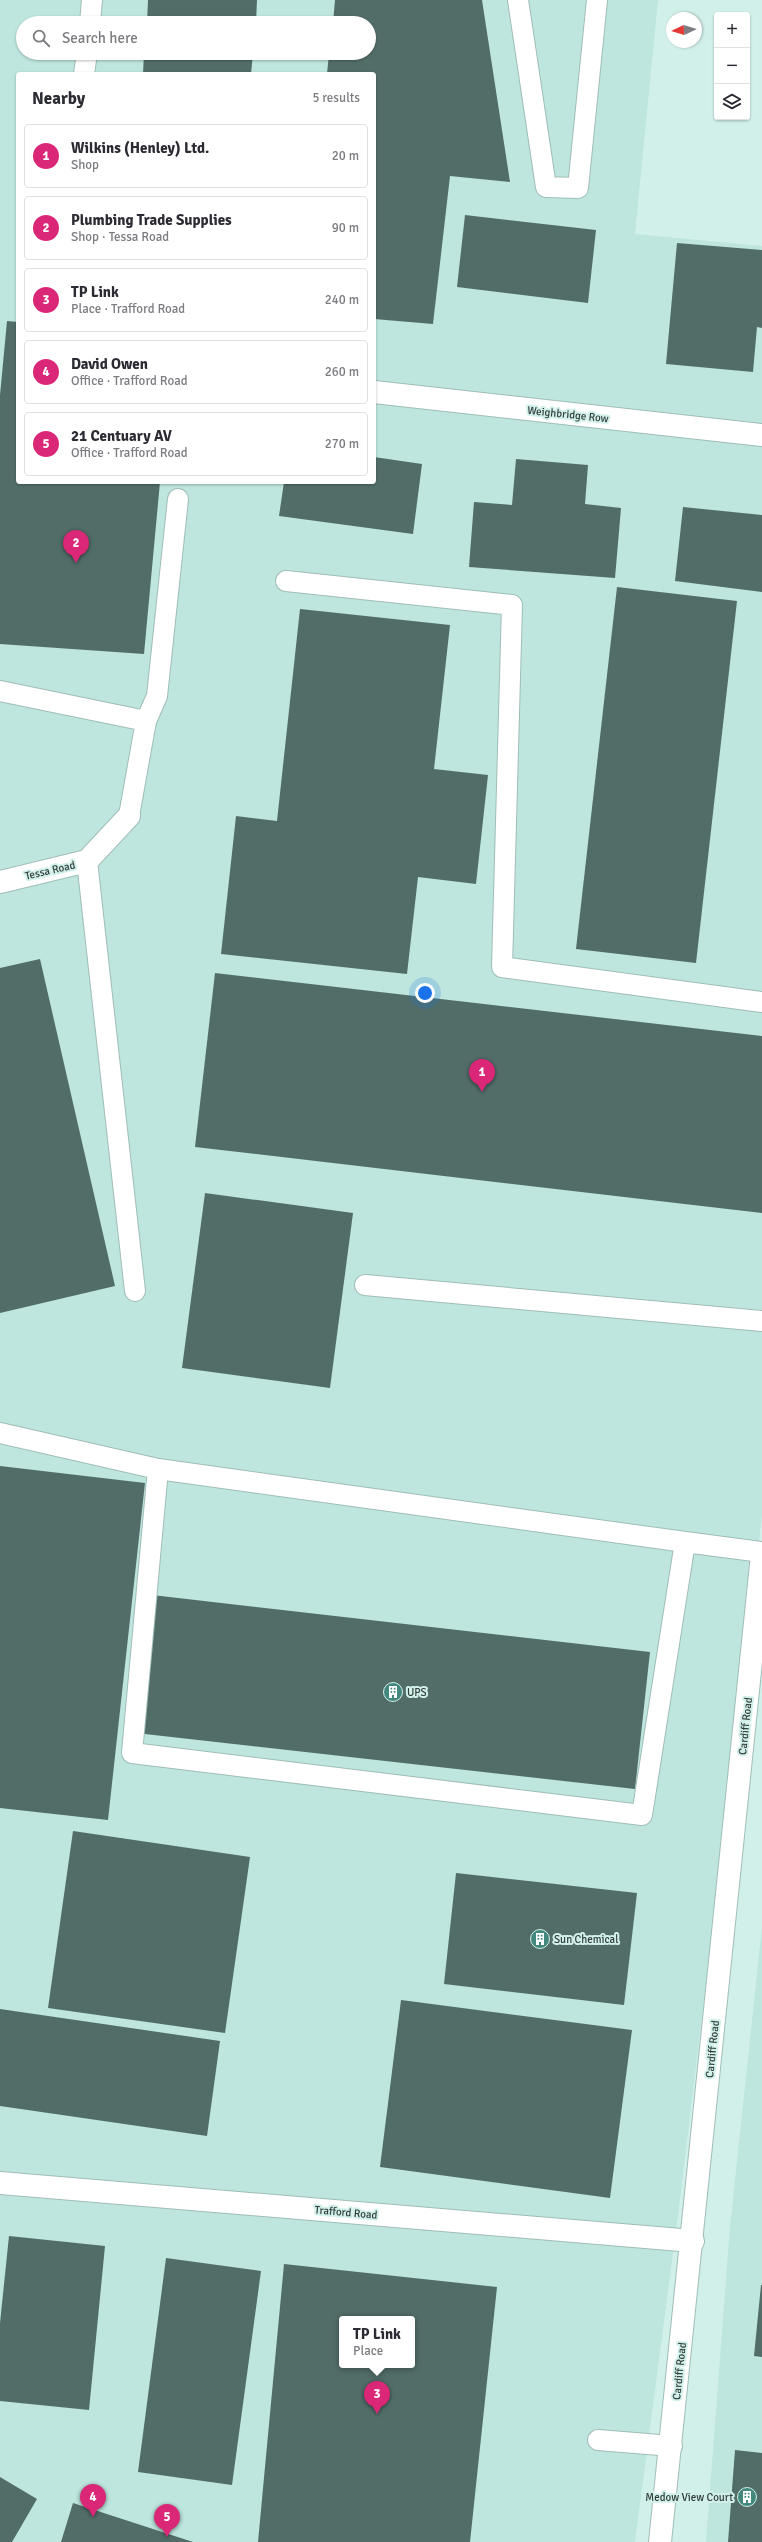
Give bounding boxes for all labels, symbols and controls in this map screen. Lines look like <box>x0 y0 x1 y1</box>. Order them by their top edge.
north arrow <box>666 12 702 48</box>
map controls <box>714 12 750 120</box>
button: + <box>714 12 750 48</box>
search box <box>16 16 376 60</box>
icon: search <box>30 27 52 49</box>
text: Search here <box>62 29 138 47</box>
button: − <box>714 48 750 84</box>
button: layers <box>714 84 750 120</box>
text: Nearby <box>32 88 85 109</box>
text: 5 results <box>312 90 360 106</box>
text: Wilkins (Henley) Ltd. <box>71 139 209 157</box>
text: 1 <box>42 148 50 164</box>
text: 20 m <box>332 148 359 164</box>
text: Shop <box>71 157 99 173</box>
text: Plumbing Trade Supplies <box>71 211 232 229</box>
text: 2 <box>42 220 50 236</box>
text: 90 m <box>332 220 359 236</box>
text: Shop · Tessa Road <box>71 229 169 245</box>
text: TP Link <box>71 283 119 301</box>
text: 3 <box>42 292 50 308</box>
text: 240 m <box>325 292 359 308</box>
text: Place · Trafford Road <box>71 301 185 317</box>
text: David Owen <box>71 355 148 373</box>
text: 4 <box>42 364 50 380</box>
text: 260 m <box>325 364 359 380</box>
text: Office · Trafford Road <box>71 373 188 389</box>
street label: Weighbridge Row <box>527 404 609 425</box>
text: 21 Centuary AV <box>71 427 172 445</box>
text: 5 <box>42 436 50 452</box>
text: 270 m <box>325 436 359 452</box>
text: Office · Trafford Road <box>71 445 188 461</box>
pin: 2 <box>63 530 89 563</box>
street label: Tessa Road <box>24 858 77 883</box>
your location <box>415 983 435 1003</box>
pin: 1 <box>469 1059 495 1092</box>
building icon: UPS <box>382 1681 404 1703</box>
place label: UPS <box>407 1686 427 1699</box>
street label: Cardiff Road <box>736 1696 755 1755</box>
building icon: Sun Chemical <box>529 1928 551 1950</box>
place label: Sun Chemical <box>554 1933 618 1946</box>
street label: Cardiff Road <box>703 2019 722 2078</box>
street label: Trafford Road <box>314 2203 378 2222</box>
popup <box>339 2316 415 2368</box>
text: TP Link <box>353 2325 401 2343</box>
street label: Cardiff Road <box>670 2341 689 2400</box>
text: Place <box>353 2343 383 2359</box>
pin: 3 <box>364 2381 390 2414</box>
pin: 4 <box>80 2484 106 2517</box>
building icon: Medow View Court <box>736 2486 758 2508</box>
place label: Medow View Court <box>645 2491 733 2504</box>
pin: 5 <box>154 2504 180 2537</box>

